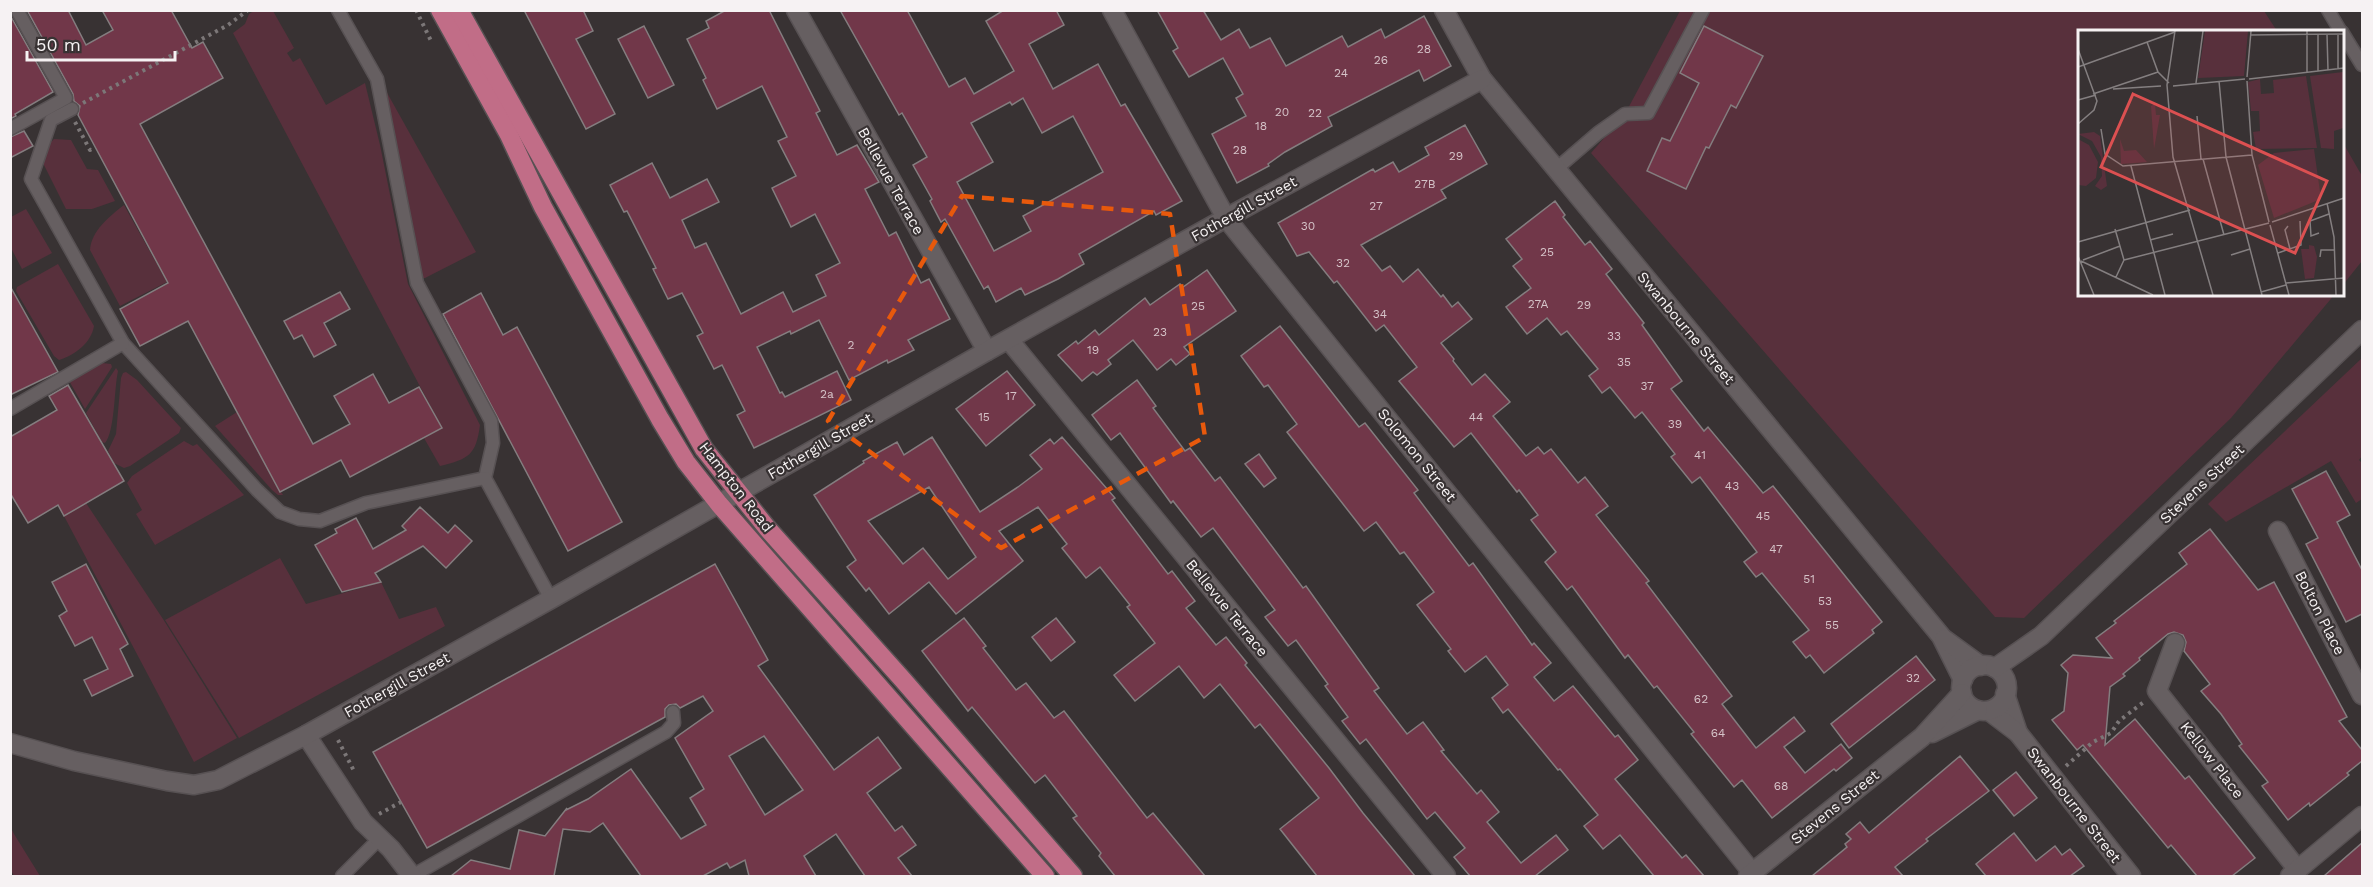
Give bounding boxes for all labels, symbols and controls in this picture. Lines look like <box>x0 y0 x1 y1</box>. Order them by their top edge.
scale bar <box>27 24 176 62</box>
inset map <box>2078 30 2343 296</box>
text: 50 m <box>36 34 81 55</box>
house number: 28 <box>1417 42 1431 56</box>
house number: 26 <box>1374 53 1388 67</box>
house number: 24 <box>1334 66 1348 80</box>
house number: 20 <box>1275 105 1289 119</box>
house number: 22 <box>1308 106 1322 120</box>
house number: 18 <box>1255 119 1267 133</box>
street label: Bellevue Terrace <box>854 124 928 238</box>
house number: 28 <box>1233 143 1247 157</box>
house number: 29 <box>1449 149 1463 163</box>
street label: Fothergill Street <box>1188 172 1301 245</box>
house number: 27B <box>1414 177 1436 191</box>
house number: 27 <box>1369 199 1383 213</box>
house number: 30 <box>1301 219 1315 233</box>
house number: 25 <box>1540 245 1554 259</box>
house number: 32 <box>1336 256 1350 270</box>
street label: Swanbourne Street <box>1634 268 1739 389</box>
house number: 27A <box>1528 297 1548 311</box>
house number: 29 <box>1577 298 1591 312</box>
house number: 25 <box>1191 299 1205 313</box>
house number: 34 <box>1373 307 1387 321</box>
house number: 23 <box>1153 325 1167 339</box>
house number: 33 <box>1607 329 1621 343</box>
house number: 2 <box>848 338 855 352</box>
house number: 19 <box>1087 343 1099 357</box>
house number: 35 <box>1617 355 1631 369</box>
house number: 37 <box>1640 379 1654 393</box>
house number: 2a <box>820 387 834 401</box>
house number: 17 <box>1005 389 1017 403</box>
street label: Solomon Street <box>1374 405 1461 506</box>
street label: Fothergill Street <box>764 408 876 483</box>
house number: 15 <box>978 410 990 424</box>
house number: 44 <box>1469 410 1483 424</box>
house number: 39 <box>1668 417 1682 431</box>
street label: Hampton Road <box>695 438 777 536</box>
street label: Stevens Street <box>2156 440 2248 528</box>
house number: 41 <box>1694 448 1706 462</box>
house number: 43 <box>1725 479 1739 493</box>
house number: 45 <box>1756 509 1770 523</box>
house number: 47 <box>1769 542 1783 556</box>
street label: Bellevue Terrace <box>1182 556 1272 660</box>
street label: Bolton Place <box>2291 568 2349 658</box>
house number: 51 <box>1803 572 1815 586</box>
house number: 53 <box>1818 594 1832 608</box>
house number: 55 <box>1825 618 1839 632</box>
street label: Fothergill Street <box>341 648 454 721</box>
house number: 32 <box>1906 671 1920 685</box>
house number: 62 <box>1694 692 1708 706</box>
street label: Kellow Place <box>2176 718 2248 802</box>
house number: 64 <box>1711 726 1725 740</box>
street label: Swanbourne Street <box>2023 744 2125 867</box>
street label: Stevens Street <box>1787 765 1883 848</box>
house number: 68 <box>1774 779 1788 793</box>

